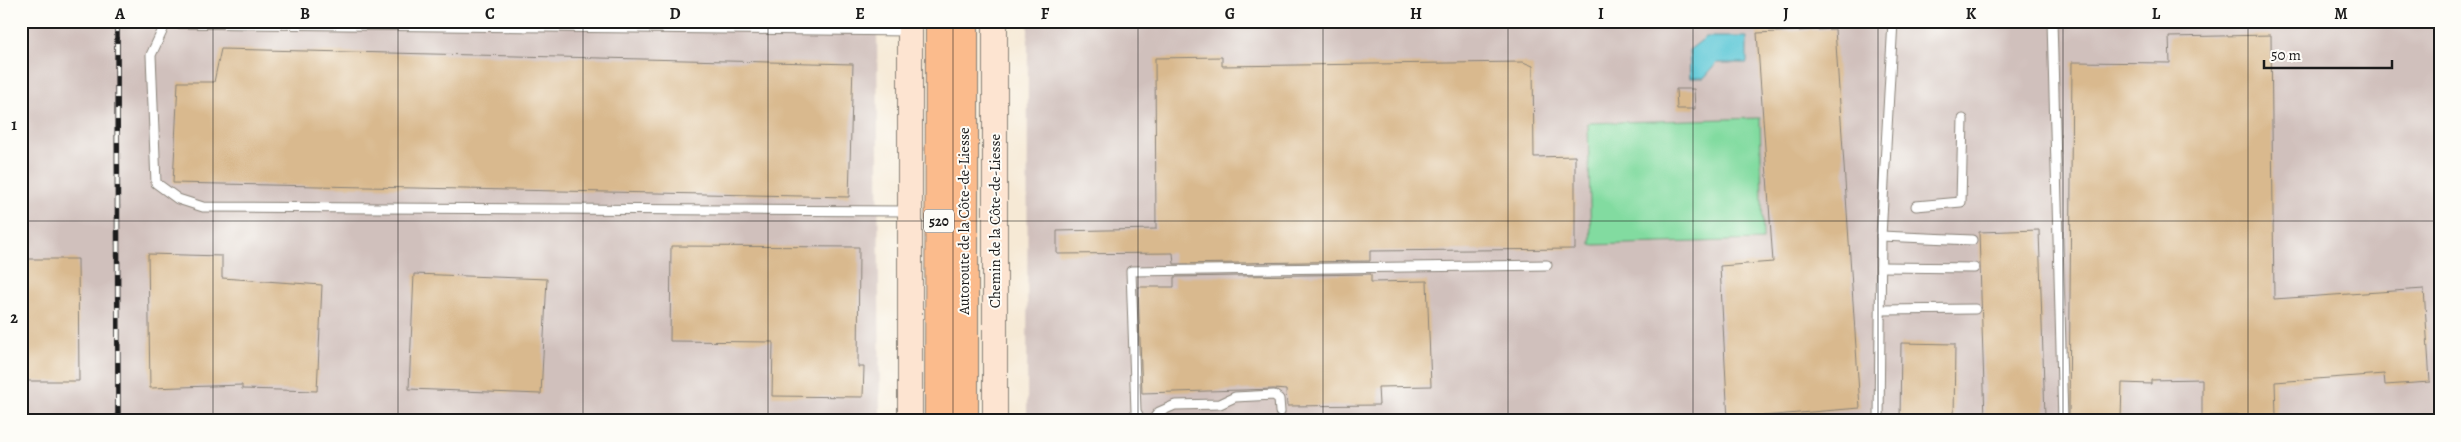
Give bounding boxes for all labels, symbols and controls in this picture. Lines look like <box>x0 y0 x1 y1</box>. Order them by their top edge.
text: A <box>114 3 126 25</box>
text: B <box>300 3 310 25</box>
text: C <box>485 3 495 25</box>
text: D <box>669 3 681 25</box>
text: E <box>855 3 865 25</box>
text: F <box>1041 3 1050 25</box>
text: G <box>1225 3 1235 25</box>
text: H <box>1410 3 1422 25</box>
text: I <box>1598 3 1604 25</box>
text: J <box>1783 3 1789 25</box>
text: K <box>1966 3 1977 25</box>
text: L <box>2152 3 2161 25</box>
text: M <box>2334 3 2348 25</box>
scale bar <box>2264 38 2391 70</box>
text: 50 m <box>2271 45 2301 65</box>
text: 1 <box>11 114 17 136</box>
street label: Autoroute de la Côte-de-Liesse <box>954 127 974 316</box>
street label: Chemin de la Côte-de-Liesse <box>985 133 1005 308</box>
road number: 520 <box>924 210 954 232</box>
text: 2 <box>10 307 18 329</box>

